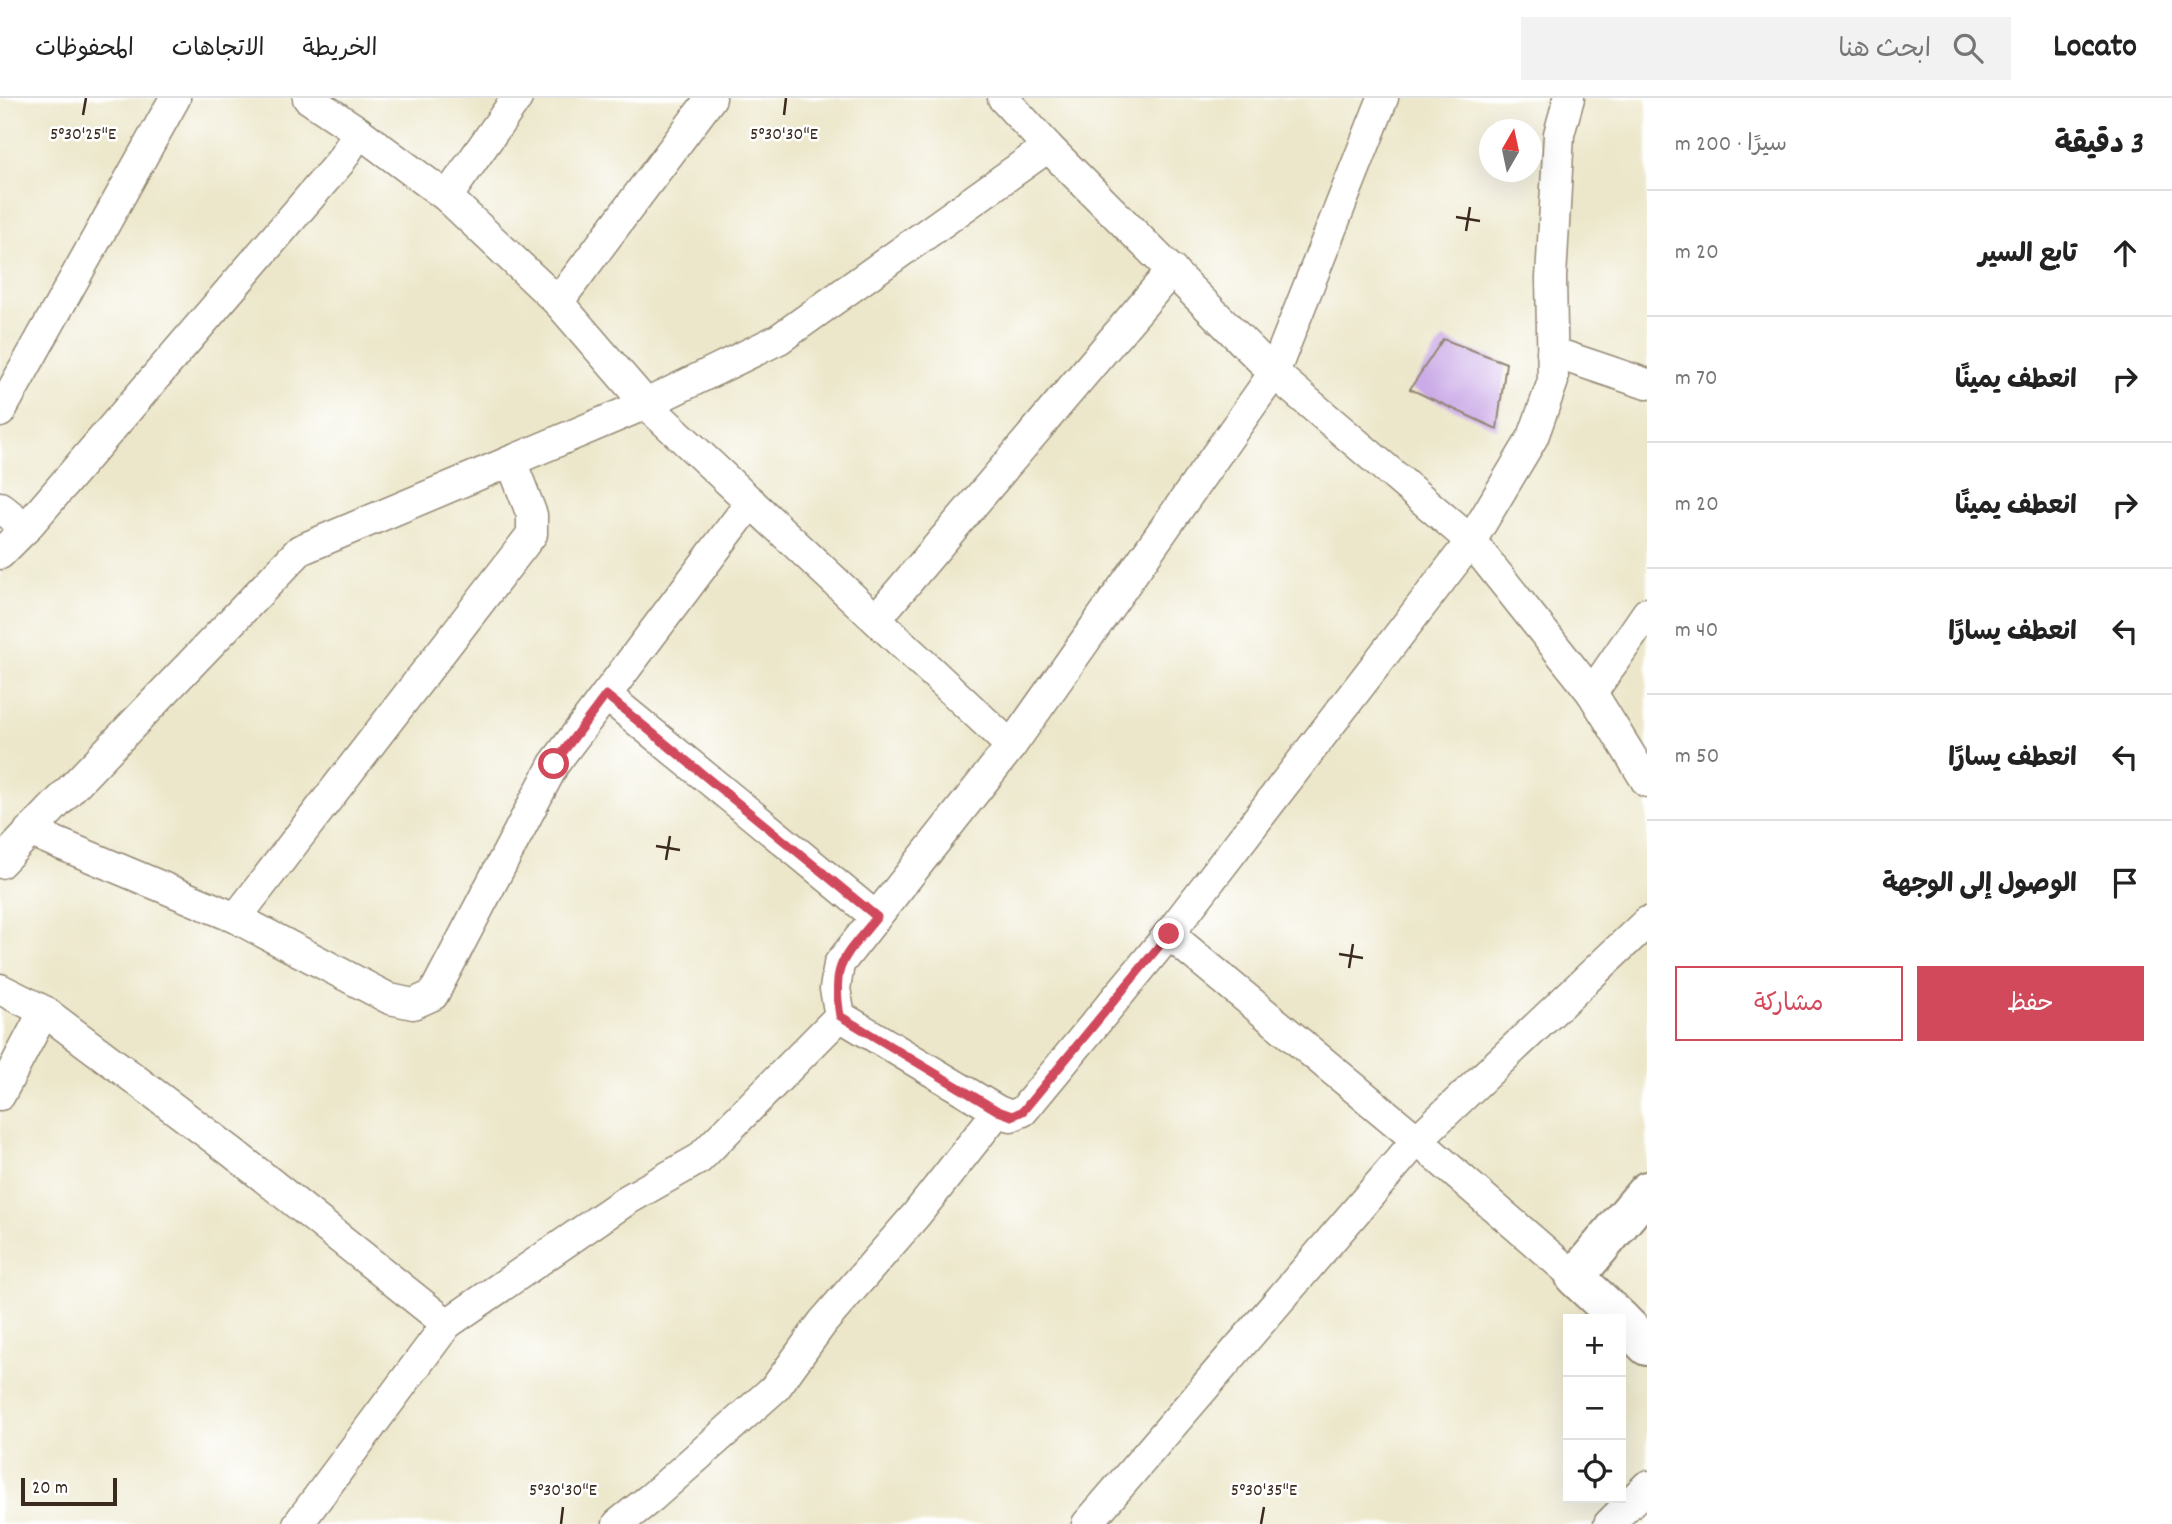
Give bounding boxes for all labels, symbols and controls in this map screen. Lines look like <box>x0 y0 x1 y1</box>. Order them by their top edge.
search box <box>1521 17 2011 80</box>
text: Locato <box>2053 25 2137 72</box>
icon: search <box>1949 29 1987 67</box>
text: ابحث هنا <box>1838 32 1931 69</box>
text: المحفوظات <box>35 33 134 67</box>
text: الاتجاهات <box>172 33 265 67</box>
text: الخريطة <box>303 33 377 67</box>
north arrow <box>1479 119 1542 182</box>
text: 5°30'25"E <box>50 123 116 148</box>
text: 5°30'30"E <box>750 123 818 148</box>
text: 3 دقيقة <box>2055 125 2144 168</box>
text: سيرًا · 200 m <box>1675 129 1787 162</box>
icon: ahead <box>2106 234 2144 272</box>
text: 20 m <box>1675 237 1719 270</box>
text: تابع السير <box>1978 237 2077 274</box>
icon: right <box>2106 360 2144 398</box>
text: 70 m <box>1675 363 1717 396</box>
text: انعطف يمينًا <box>1955 363 2077 400</box>
icon: right <box>2106 486 2144 524</box>
text: 20 m <box>1675 489 1719 522</box>
text: انعطف يمينًا <box>1955 489 2077 526</box>
icon: left <box>2106 612 2144 650</box>
text: 40 m <box>1675 615 1718 648</box>
text: انعطف يسارًا <box>1948 615 2077 652</box>
icon: left <box>2106 738 2144 776</box>
text: 50 m <box>1675 741 1719 774</box>
text: انعطف يسارًا <box>1948 741 2077 778</box>
route start <box>538 748 569 779</box>
icon: arrive <box>2106 864 2144 902</box>
text: الوصول إلى الوجهة <box>1882 867 2077 904</box>
route end <box>1153 918 1184 949</box>
button: مشاركة <box>1675 966 1903 1041</box>
button: حفظ <box>1917 966 2144 1041</box>
map controls <box>1563 1314 1626 1503</box>
button: + <box>1563 1314 1626 1377</box>
button: − <box>1563 1377 1626 1440</box>
button: locate <box>1563 1440 1626 1503</box>
scale bar <box>21 1475 117 1507</box>
text: 20 m <box>32 1476 68 1503</box>
text: 5°30'30"E <box>529 1479 597 1504</box>
text: 5°30'35"E <box>1231 1479 1297 1504</box>

